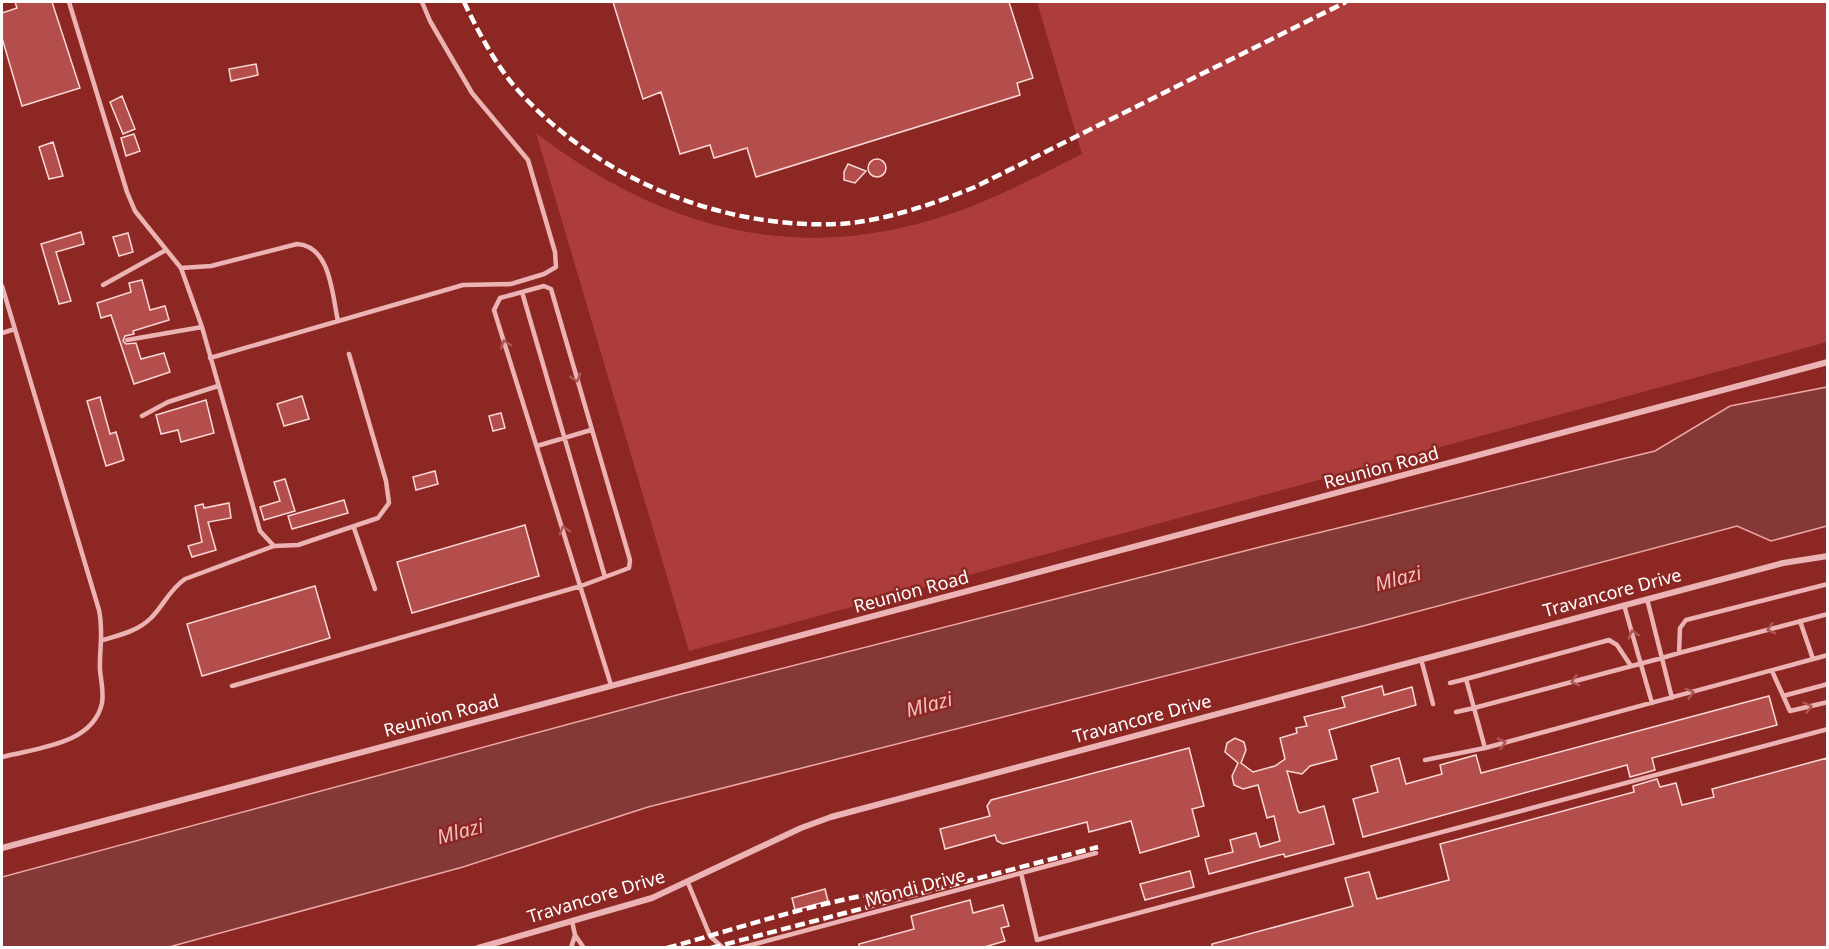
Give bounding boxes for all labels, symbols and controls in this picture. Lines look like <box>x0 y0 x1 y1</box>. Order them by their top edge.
one-way arrow <box>500 339 512 350</box>
one-way arrow <box>569 372 581 383</box>
street label: Reunion Road <box>1321 440 1441 494</box>
one-way arrow <box>559 525 571 536</box>
water label: Mlazi <box>1372 559 1425 597</box>
street label: Travancore Drive <box>1540 562 1684 622</box>
street label: Reunion Road <box>851 564 971 618</box>
one-way arrow <box>1766 622 1777 634</box>
one-way arrow <box>1628 629 1640 640</box>
one-way arrow <box>1570 674 1580 687</box>
water label: Mlazi <box>903 685 956 723</box>
street label: Reunion Road <box>381 688 501 742</box>
street label: Travancore Drive <box>1070 688 1214 748</box>
one-way arrow <box>1684 688 1695 700</box>
one-way arrow <box>1802 702 1813 714</box>
one-way arrow <box>1496 738 1507 750</box>
water label: Mlazi <box>434 812 487 850</box>
street label: Mondi Drive <box>862 862 968 912</box>
street label: Travancore Drive <box>524 864 668 928</box>

